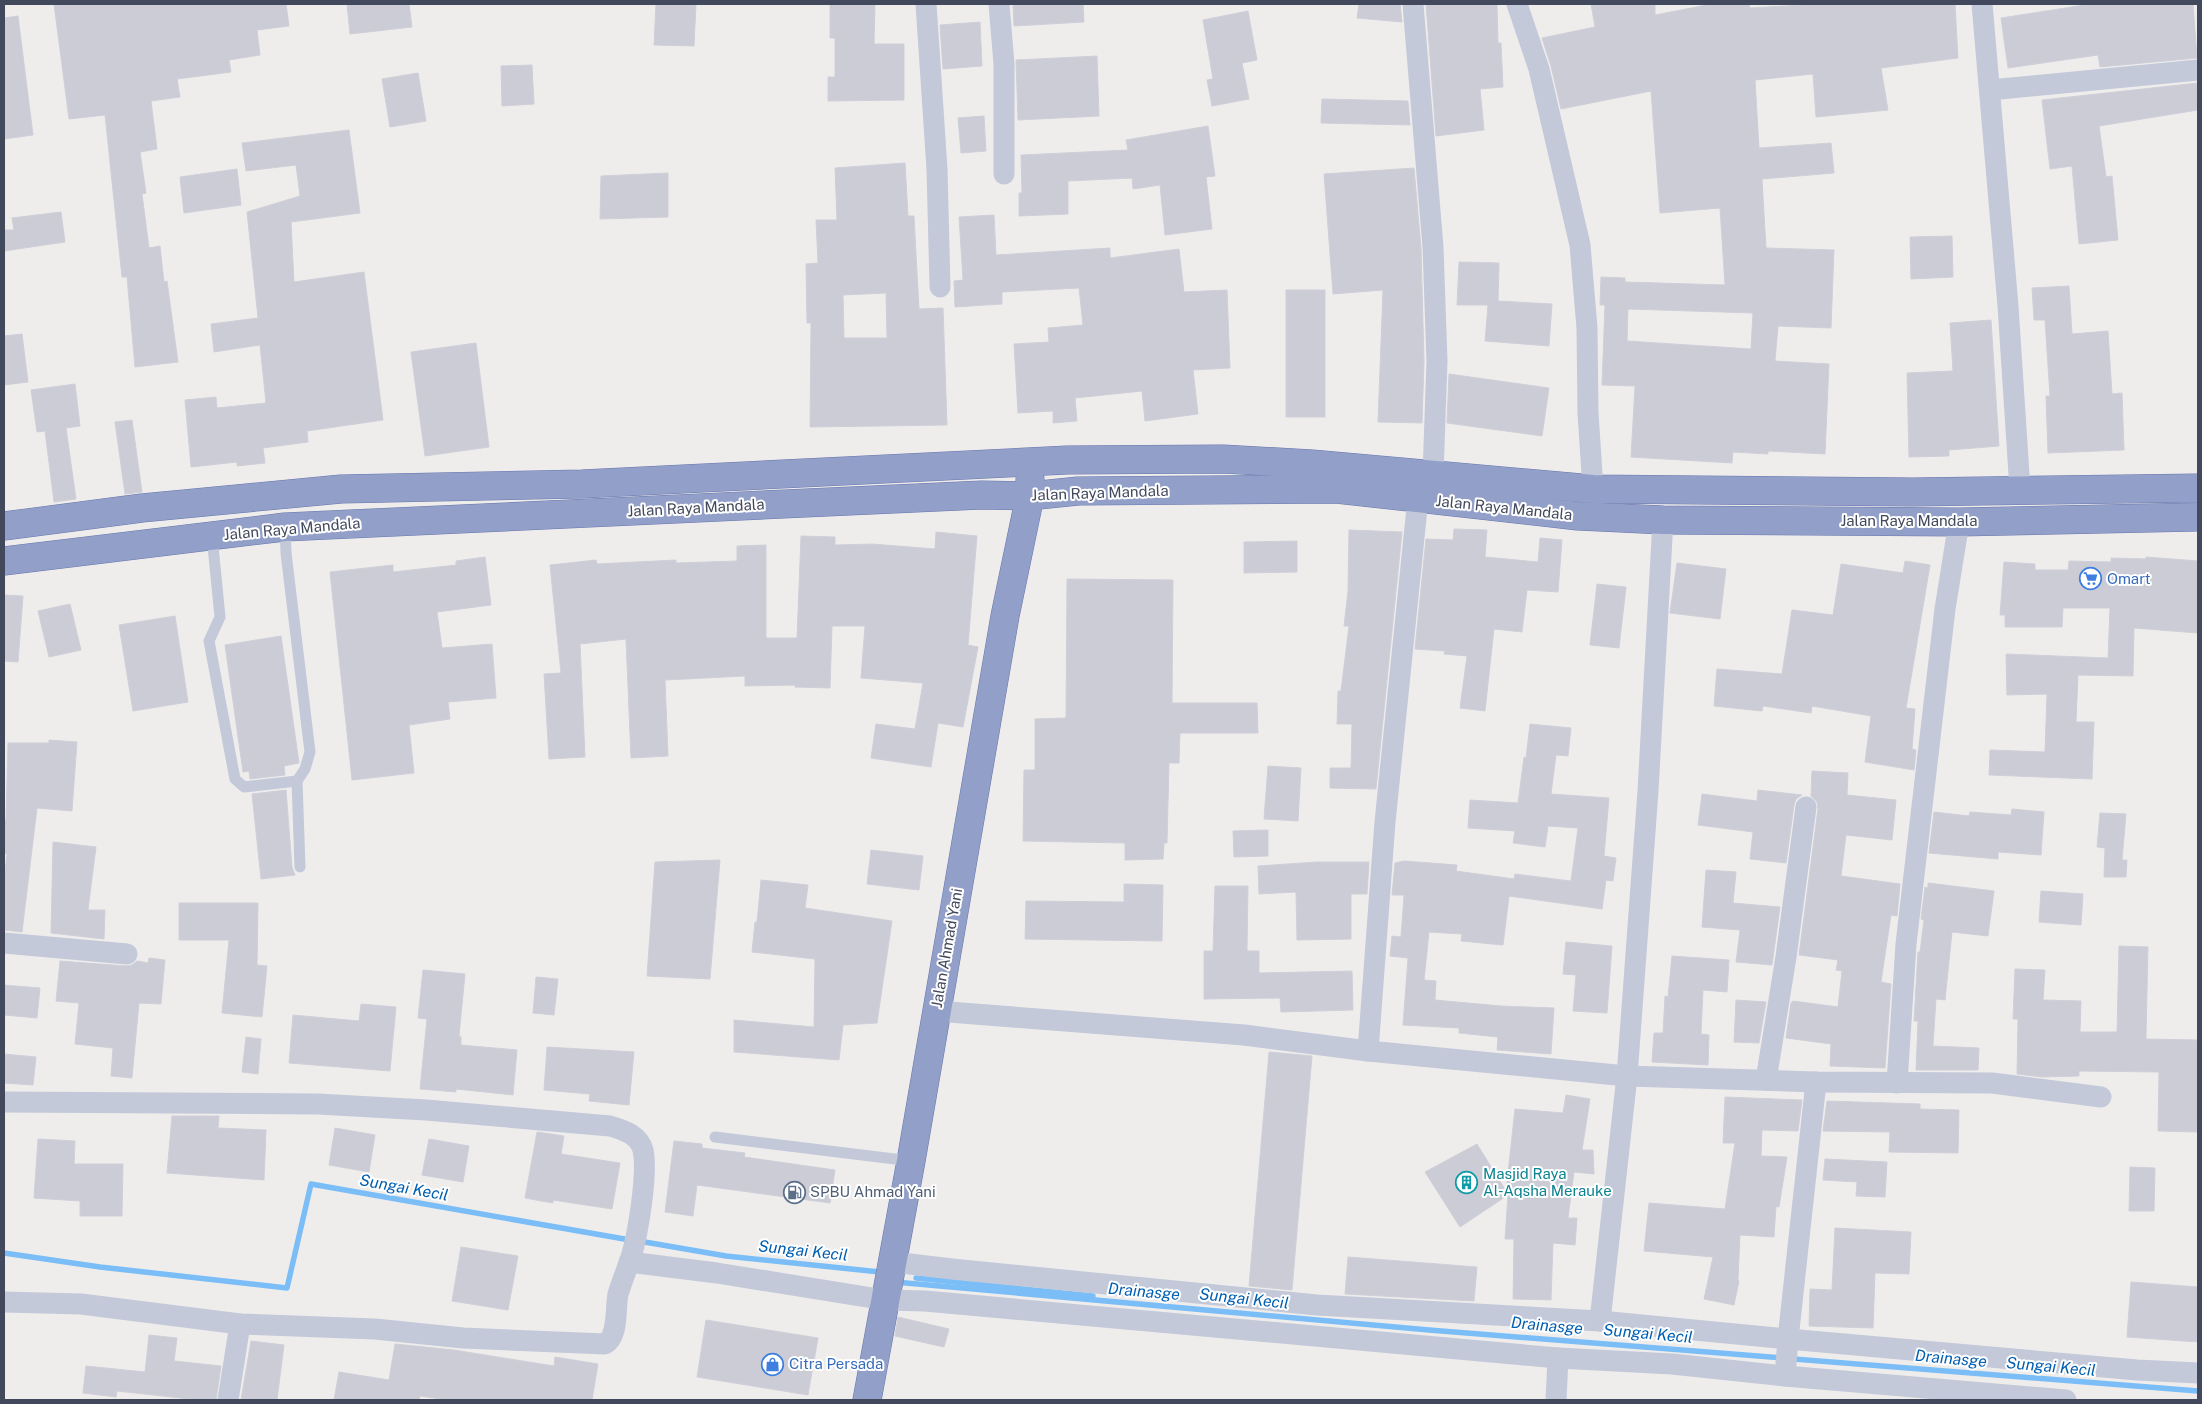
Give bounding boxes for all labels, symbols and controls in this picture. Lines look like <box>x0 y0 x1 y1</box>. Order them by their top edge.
street label: Jalan Raya Mandala <box>1031 482 1169 503</box>
street label: Jalan Raya Mandala <box>1435 492 1573 523</box>
street label: Jalan Raya Mandala <box>627 495 765 520</box>
street label: Jalan Raya Mandala <box>1840 512 1978 529</box>
street label: Jalan Raya Mandala <box>223 514 361 543</box>
supermarket icon: Omart <box>2079 567 2103 591</box>
place label: Omart <box>2107 570 2151 587</box>
street label: Jalan Ahmad Yani <box>928 887 965 1009</box>
place label: Masjid Raya Al-Aqsha Merauke <box>1483 1165 1612 1199</box>
water label: Sungai Kecil <box>358 1170 450 1205</box>
building icon: Masjid Raya Al-Aqsha Merauke <box>1455 1171 1479 1195</box>
fuel station icon: SPBU Ahmad Yani <box>782 1180 806 1204</box>
place label: SPBU Ahmad Yani <box>810 1183 936 1200</box>
water label: Sungai Kecil <box>757 1236 849 1265</box>
water label: Drainasge <box>1107 1279 1181 1304</box>
water label: Sungai Kecil <box>1198 1284 1290 1313</box>
water label: Drainasge <box>1510 1313 1584 1338</box>
water label: Sungai Kecil <box>1602 1320 1694 1347</box>
water label: Drainasge <box>1914 1346 1988 1371</box>
shop icon: Citra Persada <box>761 1352 785 1376</box>
water label: Sungai Kecil <box>2005 1353 2097 1380</box>
place label: Citra Persada <box>789 1355 883 1372</box>

